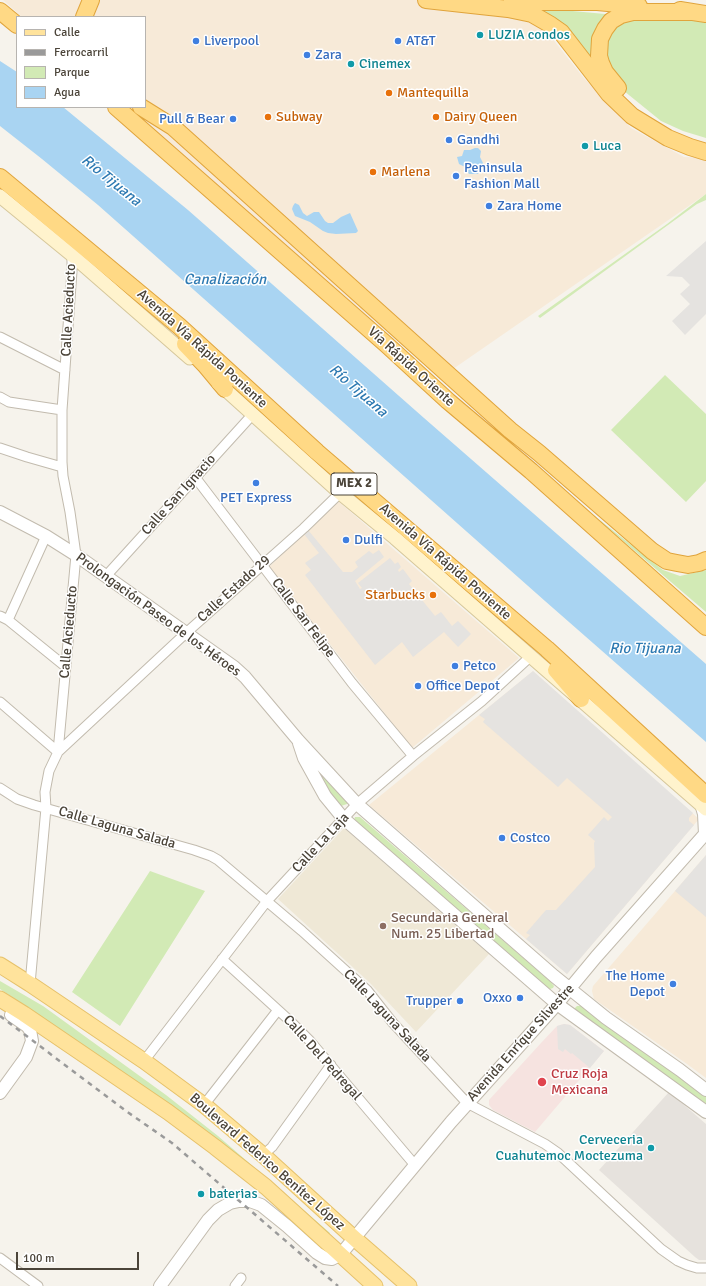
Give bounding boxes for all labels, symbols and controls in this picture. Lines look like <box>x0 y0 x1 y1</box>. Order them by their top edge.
legend <box>16 16 146 108</box>
text: Calle <box>54 25 80 40</box>
place label: LUZIA condos <box>488 27 570 43</box>
marker: LUZIA condos <box>475 30 485 40</box>
place label: Liverpool <box>204 33 259 49</box>
place label: AT&T <box>406 33 436 49</box>
marker: Liverpool <box>191 36 201 46</box>
marker: AT&T <box>393 36 403 46</box>
text: Ferrocarril <box>54 45 108 60</box>
place label: Zara <box>315 47 342 63</box>
marker: Zara <box>302 50 312 60</box>
place label: Cinemex <box>359 56 410 72</box>
marker: Cinemex <box>346 59 356 69</box>
text: Parque <box>54 65 90 80</box>
text: Agua <box>54 85 80 100</box>
place label: Mantequilla <box>397 85 469 101</box>
marker: Mantequilla <box>384 88 394 98</box>
place label: Subway <box>276 109 322 125</box>
place label: Dairy Queen <box>444 109 517 125</box>
place label: Pull & Bear <box>159 111 225 127</box>
marker: Subway <box>263 112 273 122</box>
marker: Dairy Queen <box>431 112 441 122</box>
marker: Pull & Bear <box>228 114 238 124</box>
place label: Gandhi <box>457 132 500 148</box>
marker: Gandhi <box>444 135 454 145</box>
place label: Luca <box>593 138 621 154</box>
marker: Luca <box>580 141 590 151</box>
water label: Río Tijuana <box>78 152 144 210</box>
place label: Peninsula Fashion Mall <box>464 160 540 192</box>
place label: Marlena <box>381 164 430 180</box>
marker: Marlena <box>368 167 378 177</box>
marker: Peninsula Fashion Mall <box>451 171 461 181</box>
place label: Zara Home <box>497 198 562 214</box>
marker: Zara Home <box>484 201 494 211</box>
street label: Calle Acieducto <box>58 263 80 357</box>
water label: Canalización <box>184 271 266 289</box>
street label: Avenida Vía Rápida Poniente <box>133 286 271 412</box>
street label: Vía Rápida Oriente <box>364 324 458 410</box>
water label: Río Tijuana <box>325 361 391 421</box>
street label: Calle San Ignacio <box>138 451 220 539</box>
road number: MEX 2 <box>331 473 377 495</box>
marker: PET Express <box>251 478 261 488</box>
place label: PET Express <box>220 490 292 506</box>
street label: Avenida Vía Rápida Poniente <box>376 500 514 624</box>
place label: Dulfi <box>354 532 383 548</box>
marker: Dulfi <box>341 535 351 545</box>
street label: Prolongación Paseo de los Héroes <box>72 550 244 680</box>
street label: Calle Estado 29 <box>194 552 274 626</box>
street label: Calle San Felipe <box>268 575 338 661</box>
street label: Calle Acieducto <box>57 585 81 679</box>
place label: Starbucks <box>365 587 425 603</box>
marker: Starbucks <box>428 590 438 600</box>
water label: Rio Tijuana <box>609 640 681 658</box>
place label: Petco <box>463 658 496 674</box>
marker: Petco <box>450 661 460 671</box>
place label: Office Depot <box>426 678 500 694</box>
marker: Office Depot <box>413 681 423 691</box>
street label: Calle Laguna Salada <box>56 803 178 853</box>
street label: Calle La Laja <box>289 809 353 877</box>
place label: Costco <box>510 830 550 846</box>
marker: Costco <box>497 833 507 843</box>
place label: Secundaria General Num. 25 Libertad <box>391 910 508 942</box>
marker: Secundaria General Num. 25 Libertad <box>378 921 388 931</box>
street label: Calle Laguna Salada <box>340 966 434 1066</box>
place label: The Home Depot <box>606 968 665 1000</box>
marker: The Home Depot <box>668 979 678 989</box>
street label: Avenida Enríque Silvestre <box>464 981 578 1105</box>
place label: Oxxo <box>483 990 512 1006</box>
place label: Trupper <box>406 993 452 1009</box>
marker: Oxxo <box>515 993 525 1003</box>
marker: Trupper <box>455 996 465 1006</box>
street label: Calle Del Pedregal <box>279 1012 365 1104</box>
place label: Cruz Roja Mexicana <box>551 1066 608 1098</box>
marker: Cruz Roja Mexicana <box>536 1076 548 1088</box>
street label: Boulevard Federico Benítez López <box>186 1090 348 1234</box>
place label: Cerveceria Cuahutemoc Moctezuma <box>496 1132 643 1164</box>
marker: Cerveceria Cuahutemoc Moctezuma <box>646 1143 656 1153</box>
place label: baterias <box>209 1186 258 1202</box>
marker: baterias <box>196 1189 206 1199</box>
scale bar <box>18 1244 141 1270</box>
text: 100 m <box>23 1251 55 1266</box>

